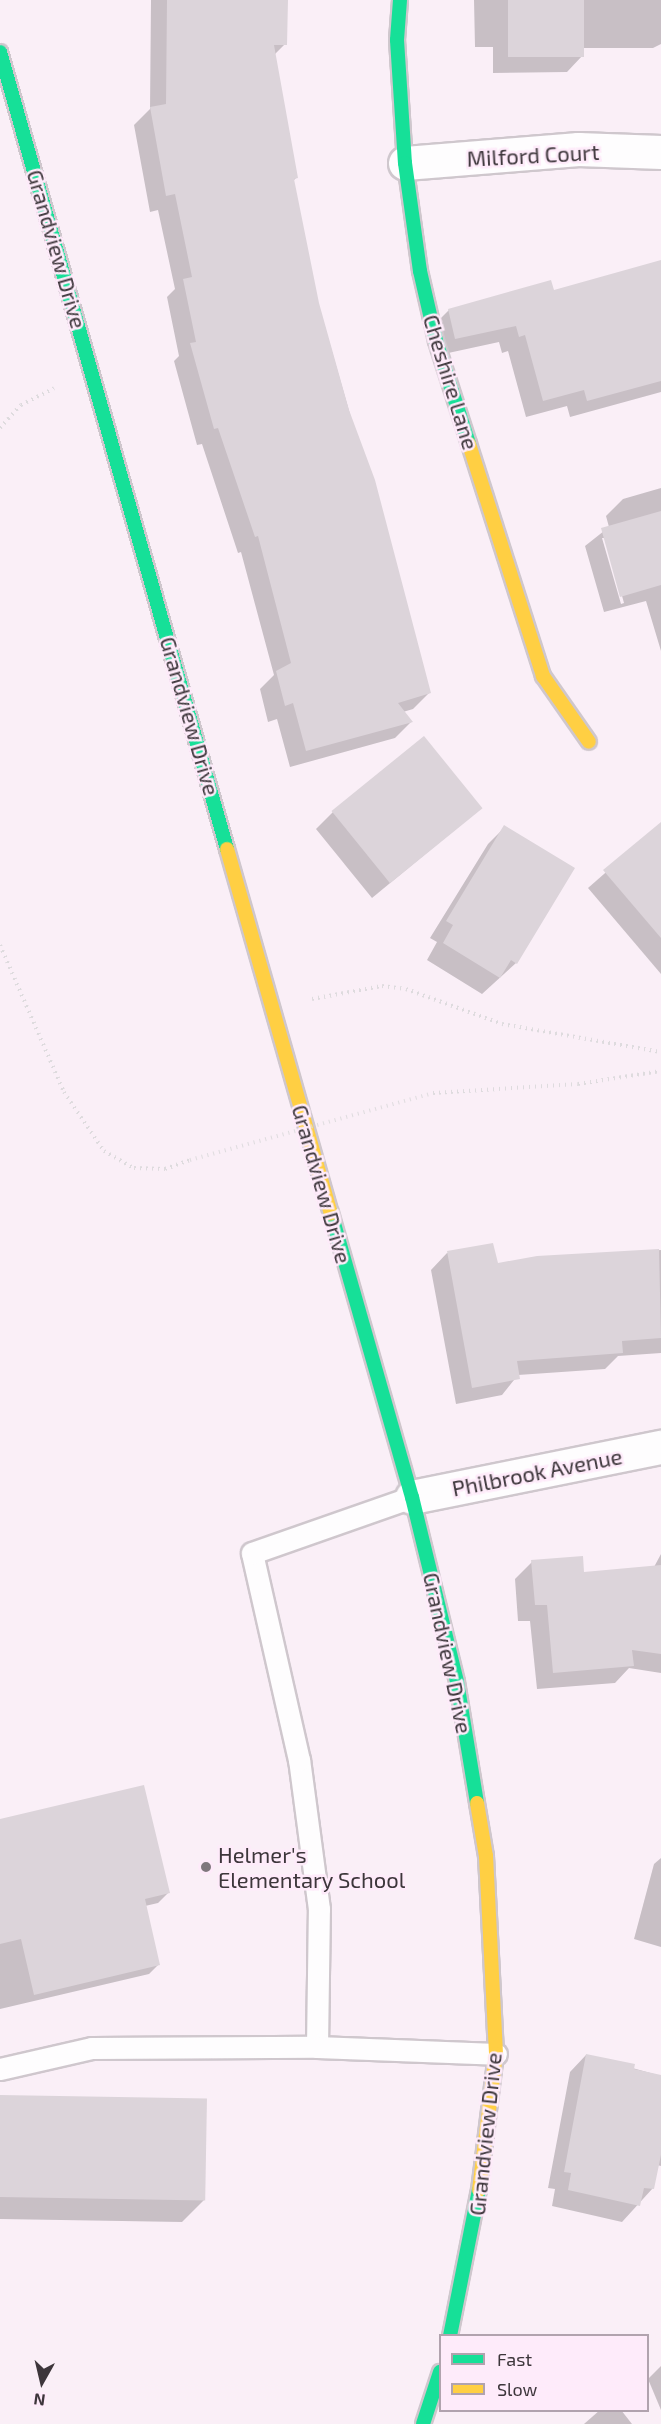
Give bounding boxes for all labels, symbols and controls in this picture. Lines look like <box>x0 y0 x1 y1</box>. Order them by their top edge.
street label: Milford Court <box>466 138 600 172</box>
street label: Grandview Drive <box>22 166 92 332</box>
street label: Cheshire Lane <box>418 311 484 453</box>
street label: Grandview Drive <box>155 633 225 799</box>
street label: Grandview Drive <box>287 1101 357 1267</box>
street label: Philbrook Avenue <box>449 1442 625 1502</box>
street label: Grandview Drive <box>418 1570 478 1736</box>
place label: Helmer's Elementary School <box>218 1841 406 1892</box>
marker: Helmer's Elementary School <box>199 1860 213 1874</box>
street label: Grandview Drive <box>463 2051 507 2217</box>
legend <box>439 2334 649 2412</box>
text: Fast <box>497 2348 532 2370</box>
north arrow <box>12 2352 72 2412</box>
text: Slow <box>497 2378 537 2400</box>
text: N <box>32 2390 46 2411</box>

